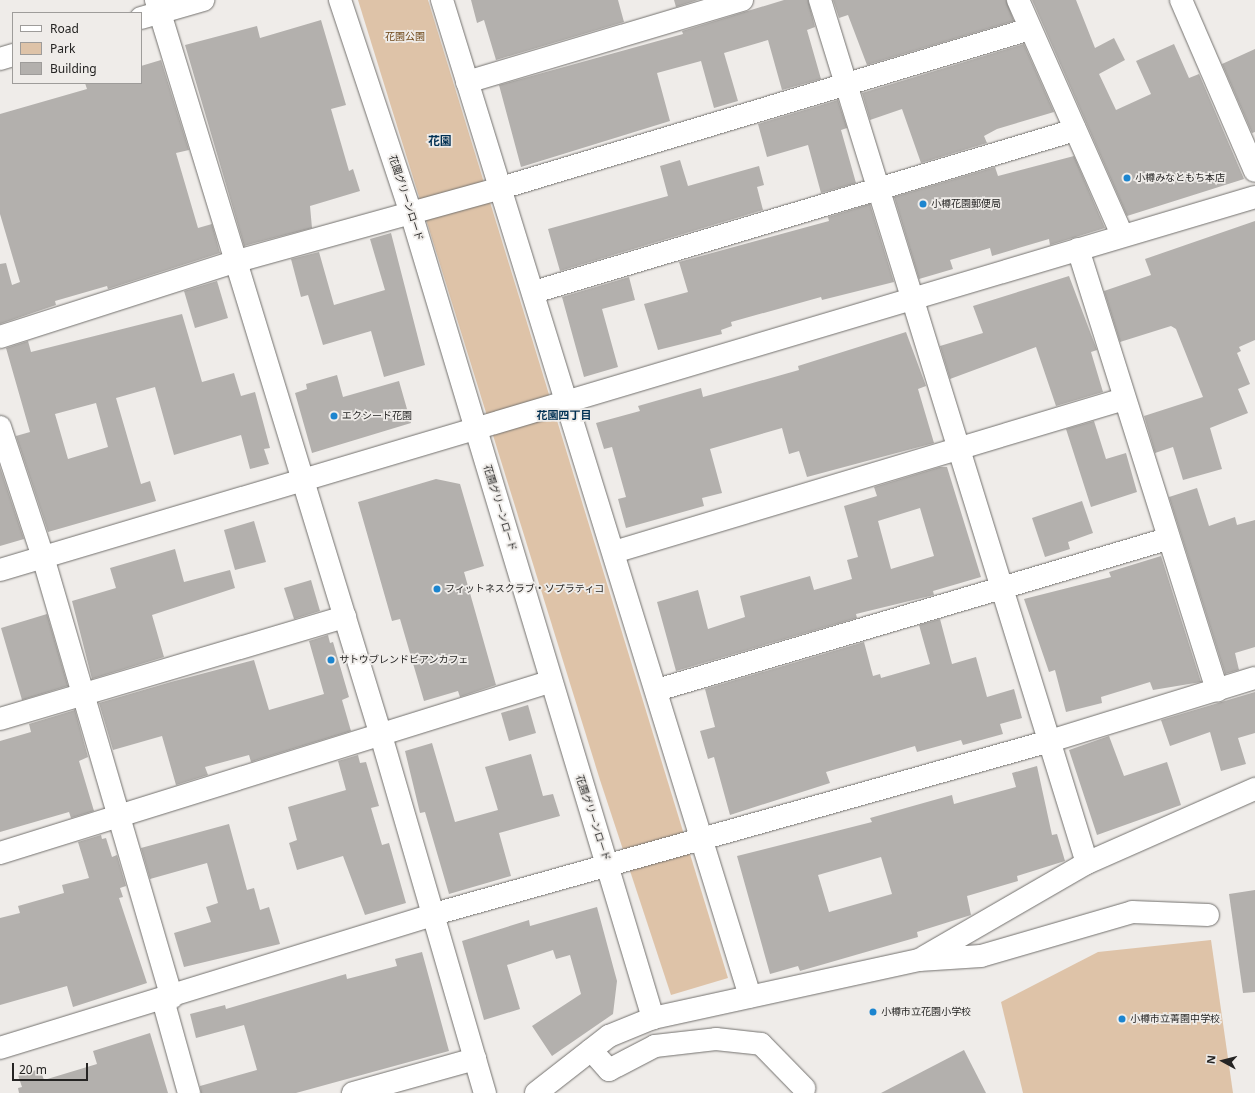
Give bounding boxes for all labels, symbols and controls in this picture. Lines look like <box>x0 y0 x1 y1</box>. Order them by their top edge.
legend <box>12 12 142 84</box>
text: Road <box>50 20 79 37</box>
park label: 花園公園 <box>385 31 425 43</box>
text: Park <box>50 40 75 57</box>
text: Building <box>50 60 97 77</box>
district label: 花園 <box>428 134 452 148</box>
street label: 花園グリーンロード <box>386 153 426 243</box>
place label: 小樽みなともち本店 <box>1135 172 1225 184</box>
marker: 小樽みなともち本店 <box>1122 173 1132 183</box>
place label: 小樽花園郵便局 <box>931 198 1001 210</box>
marker: 小樽花園郵便局 <box>918 199 928 209</box>
district label: 花園四丁目 <box>537 408 591 422</box>
place label: エクシード花園 <box>342 410 412 422</box>
marker: エクシード花園 <box>329 411 339 421</box>
street label: 花園グリーンロード <box>481 463 519 553</box>
place label: フィットネスクラブ・ソプラティコ <box>445 583 605 595</box>
marker: フィットネスクラブ・ソプラティコ <box>432 584 442 594</box>
place label: サトウブレンドビアンカフェ <box>339 654 469 666</box>
marker: サトウブレンドビアンカフェ <box>326 655 336 665</box>
street label: 花園グリーンロード <box>573 773 613 863</box>
place label: 小樽市立花園小学校 <box>881 1006 971 1018</box>
marker: 小樽市立花園小学校 <box>868 1007 878 1017</box>
place label: 小樽市立菁園中学校 <box>1130 1013 1220 1025</box>
marker: 小樽市立菁園中学校 <box>1117 1014 1127 1024</box>
north arrow <box>1203 1041 1243 1081</box>
text: N <box>1203 1054 1219 1065</box>
scale bar <box>14 1055 90 1081</box>
text: 20 m <box>19 1061 47 1078</box>

